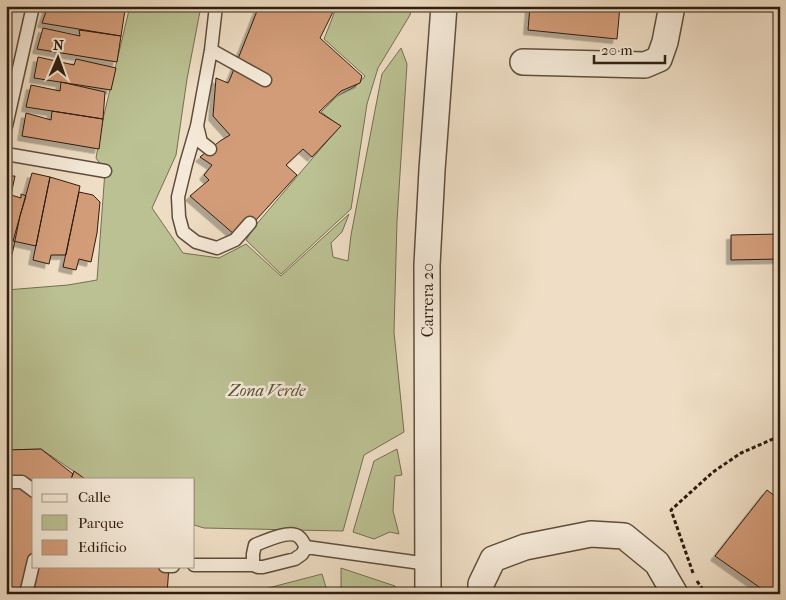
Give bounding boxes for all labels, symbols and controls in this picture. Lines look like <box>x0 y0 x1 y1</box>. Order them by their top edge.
north arrow <box>32 32 82 82</box>
scale bar <box>594 32 665 64</box>
text: N <box>53 37 64 54</box>
text: 20 m <box>601 41 633 59</box>
street label: Carrera 20 <box>418 263 437 337</box>
park label: Zona Verde <box>228 381 306 400</box>
legend <box>32 478 195 568</box>
text: Calle <box>78 488 111 506</box>
text: Parque <box>78 514 124 532</box>
text: Edificio <box>78 538 127 556</box>

